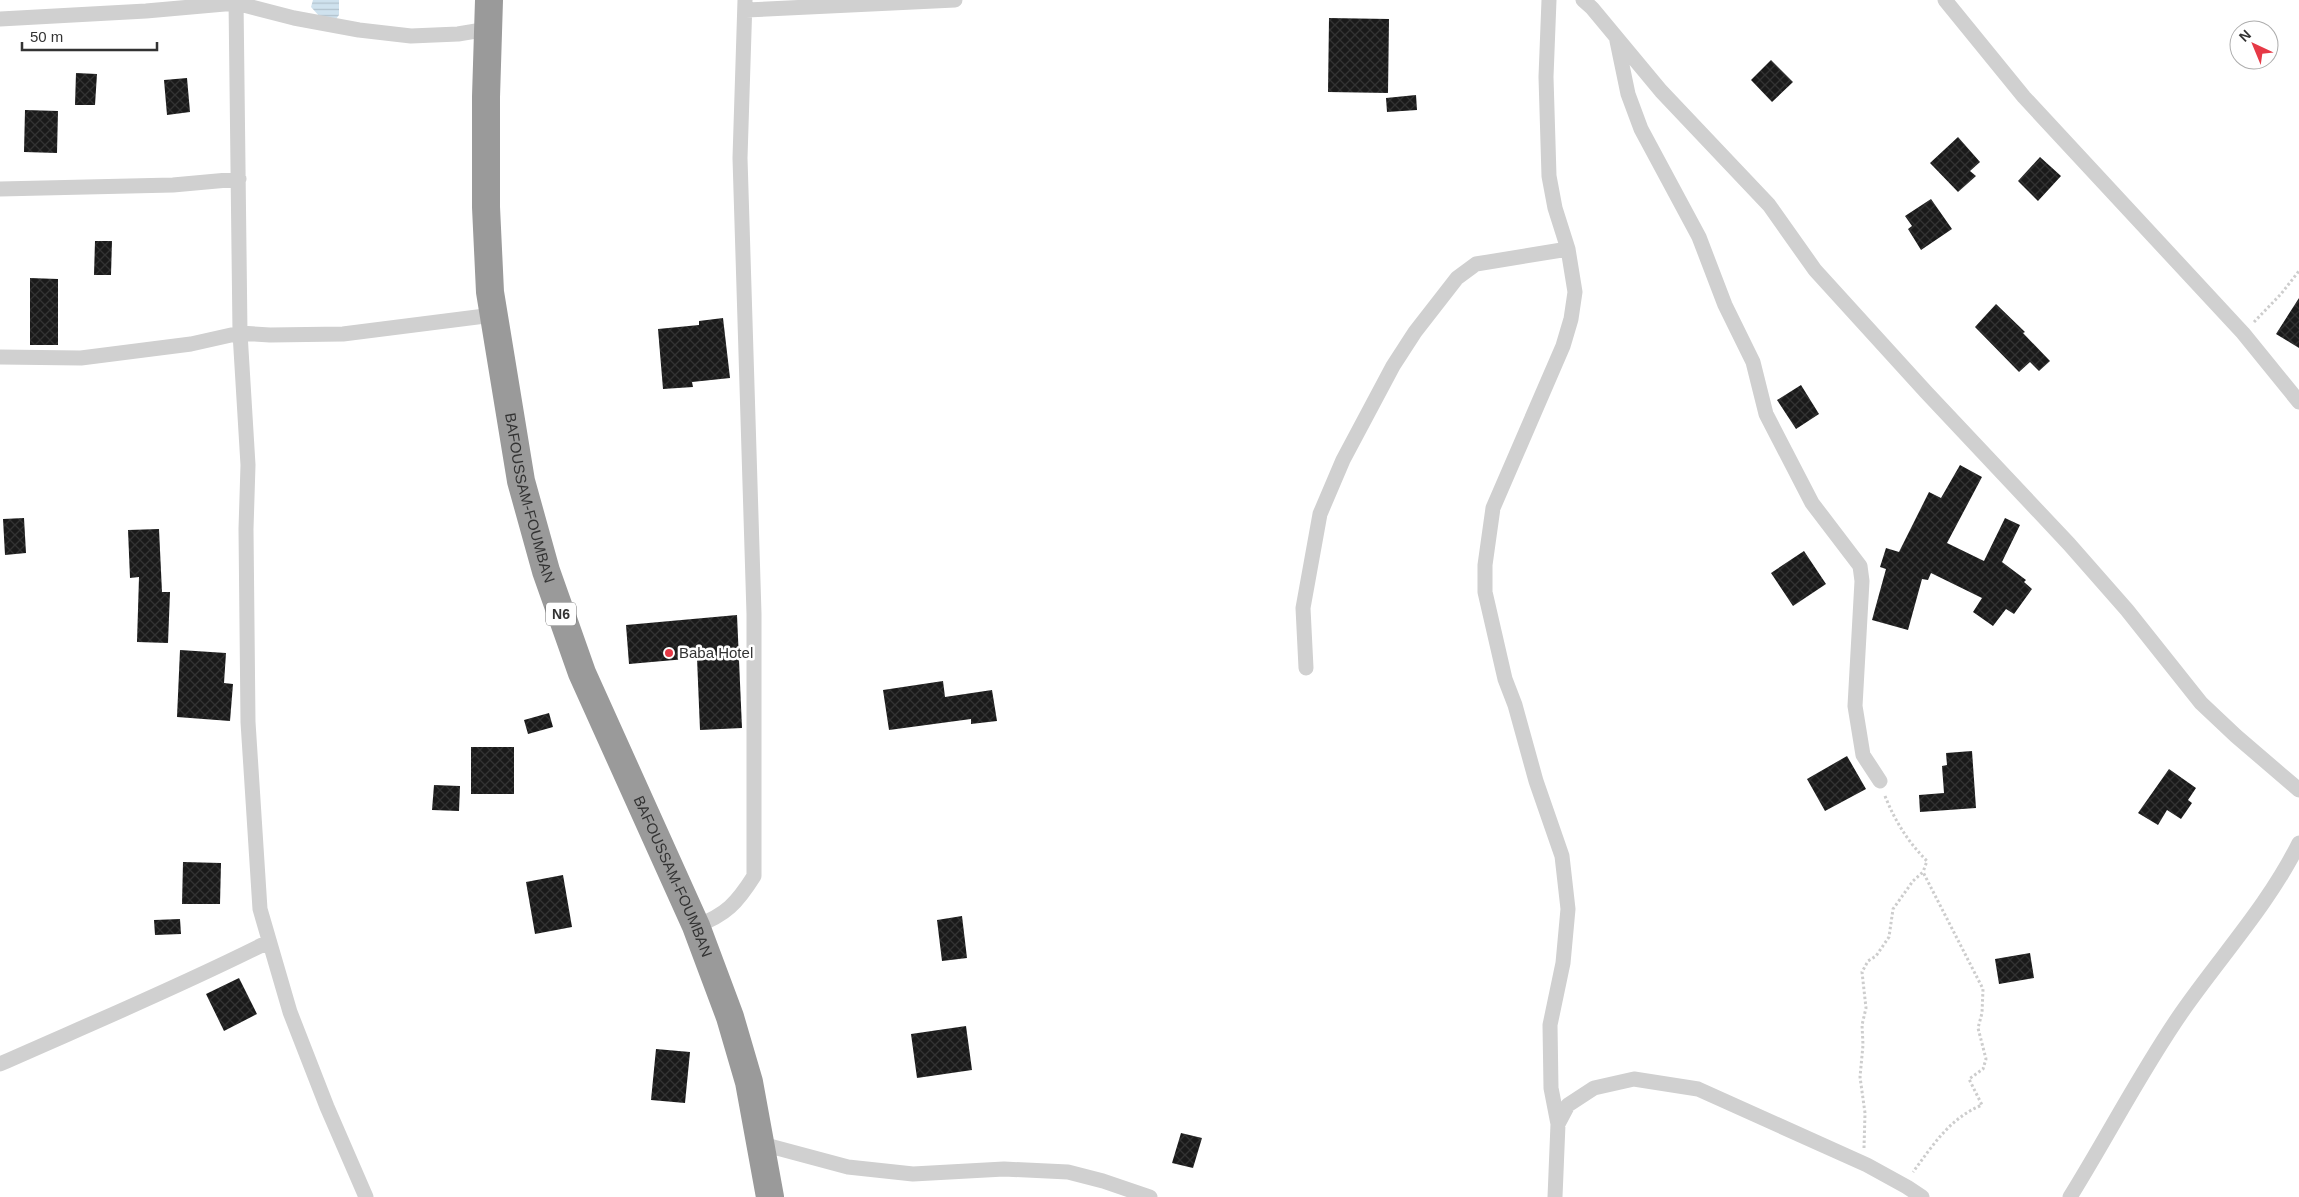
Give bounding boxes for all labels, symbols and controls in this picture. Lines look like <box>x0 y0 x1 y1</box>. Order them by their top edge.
scale bar <box>22 20 158 52</box>
north arrow <box>2229 20 2279 70</box>
text: N <box>2236 26 2254 45</box>
text: 50 m <box>30 28 63 45</box>
street label: BAFOUSSAM-FOUMBAN <box>502 412 559 585</box>
road number: N6 <box>546 602 576 626</box>
place label: Baba Hotel <box>679 644 753 661</box>
marker: Baba Hotel <box>663 647 675 659</box>
street label: BAFOUSSAM-FOUMBAN <box>630 793 716 959</box>

